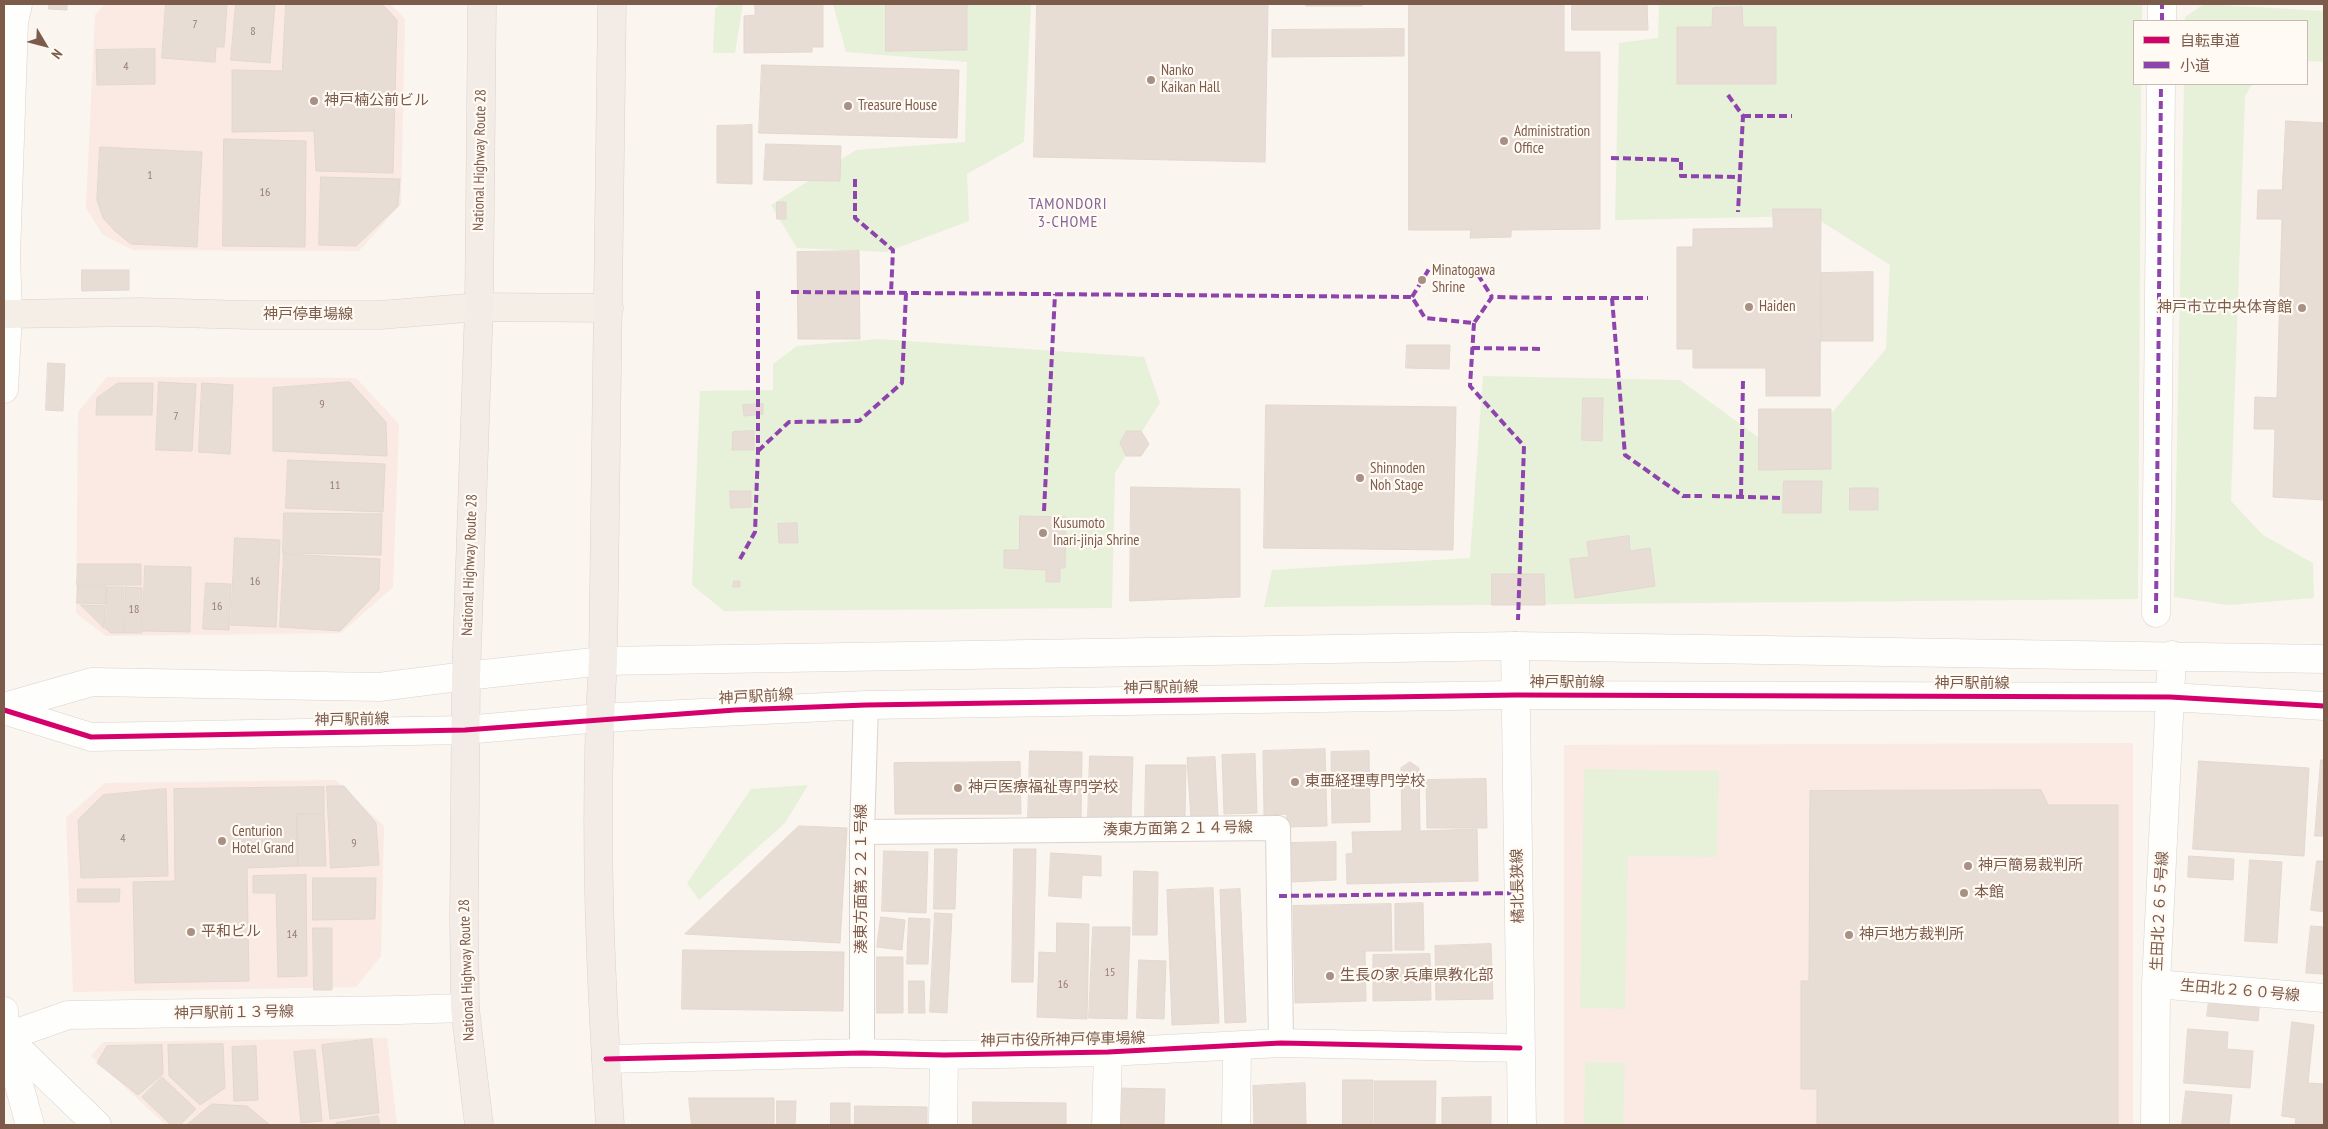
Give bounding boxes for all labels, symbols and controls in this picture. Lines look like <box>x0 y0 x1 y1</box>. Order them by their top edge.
house number: 7 <box>192 18 198 32</box>
north arrow <box>20 20 70 70</box>
legend <box>2133 20 2308 85</box>
house number: 8 <box>250 25 256 39</box>
text: 自転車道 <box>2180 31 2240 50</box>
text: N <box>48 46 66 62</box>
text: 小道 <box>2180 56 2210 75</box>
house number: 4 <box>123 60 129 74</box>
place label: Nanko Kaikan Hall <box>1161 62 1220 97</box>
marker: Nanko Kaikan Hall <box>1145 74 1157 86</box>
street label: National Highway Route 28 <box>470 89 490 231</box>
place label: 神戸楠公前ビル <box>324 92 429 110</box>
marker: 神戸楠公前ビル <box>308 95 320 107</box>
place label: Treasure House <box>858 97 937 115</box>
marker: Treasure House <box>842 100 854 112</box>
place label: Administration Office <box>1514 123 1590 158</box>
marker: Administration Office <box>1498 135 1510 147</box>
house number: 1 <box>147 169 153 183</box>
house number: 16 <box>260 186 270 200</box>
district label: TAMONDORI 3-CHOME <box>1027 194 1109 232</box>
place label: Minatogawa Shrine <box>1432 262 1495 297</box>
marker: Minatogawa Shrine <box>1416 274 1428 286</box>
place label: Haiden <box>1759 298 1796 316</box>
place label: 神戸市立中央体育館 <box>2157 299 2292 317</box>
marker: Haiden <box>1743 301 1755 313</box>
marker: 神戸市立中央体育館 <box>2296 302 2308 314</box>
street label: 神戸停車場線 <box>263 306 353 324</box>
house number: 9 <box>319 398 325 412</box>
house number: 7 <box>173 410 179 424</box>
place label: Shinnoden Noh Stage <box>1370 460 1425 495</box>
marker: Shinnoden Noh Stage <box>1354 472 1366 484</box>
house number: 11 <box>330 479 340 493</box>
street label: National Highway Route 28 <box>459 494 481 636</box>
place label: Kusumoto Inari-jinja Shrine <box>1053 515 1139 550</box>
marker: Kusumoto Inari-jinja Shrine <box>1037 527 1049 539</box>
house number: 16 <box>250 575 260 589</box>
house number: 16 <box>212 600 222 614</box>
house number: 18 <box>129 603 139 617</box>
street label: 神戸駅前線 <box>1530 674 1604 692</box>
street label: 神戸駅前線 <box>1935 675 2009 693</box>
street label: 神戸駅前線 <box>1123 678 1199 698</box>
street label: 神戸駅前線 <box>718 686 794 708</box>
street label: 神戸駅前線 <box>314 710 390 730</box>
place label: 東亜経理専門学校 <box>1305 773 1425 791</box>
marker: 東亜経理専門学校 <box>1289 776 1301 788</box>
place label: 神戸医療福祉専門学校 <box>968 779 1118 797</box>
marker: 神戸医療福祉専門学校 <box>952 782 964 794</box>
street label: 湊東方面第２２１号線 <box>853 804 871 954</box>
street label: 湊東方面第２１４号線 <box>1103 819 1253 839</box>
place label: Centurion Hotel Grand <box>232 823 294 858</box>
house number: 4 <box>120 832 126 846</box>
marker: Centurion Hotel Grand <box>216 835 228 847</box>
house number: 9 <box>351 837 357 851</box>
street label: 橘北長狭線 <box>1508 848 1528 924</box>
street label: 生田北２６５号線 <box>2148 851 2172 971</box>
place label: 神戸簡易裁判所 <box>1978 857 2083 875</box>
marker: 神戸簡易裁判所 <box>1962 860 1974 872</box>
place label: 本館 <box>1974 884 2004 902</box>
marker: 本館 <box>1958 887 1970 899</box>
street label: National Highway Route 28 <box>456 899 478 1041</box>
place label: 平和ビル <box>201 923 261 941</box>
marker: 平和ビル <box>185 926 197 938</box>
place label: 神戸地方裁判所 <box>1859 926 1964 944</box>
house number: 14 <box>287 928 297 942</box>
marker: 神戸地方裁判所 <box>1843 929 1855 941</box>
house number: 15 <box>1105 966 1115 980</box>
place label: 生長の家 兵庫県教化部 <box>1340 967 1493 985</box>
marker: 生長の家 兵庫県教化部 <box>1324 970 1336 982</box>
street label: 生田北２６０号線 <box>2179 977 2301 1005</box>
house number: 16 <box>1058 978 1068 992</box>
street label: 神戸駅前１３号線 <box>174 1003 294 1023</box>
street label: 神戸市役所神戸停車場線 <box>980 1030 1146 1050</box>

